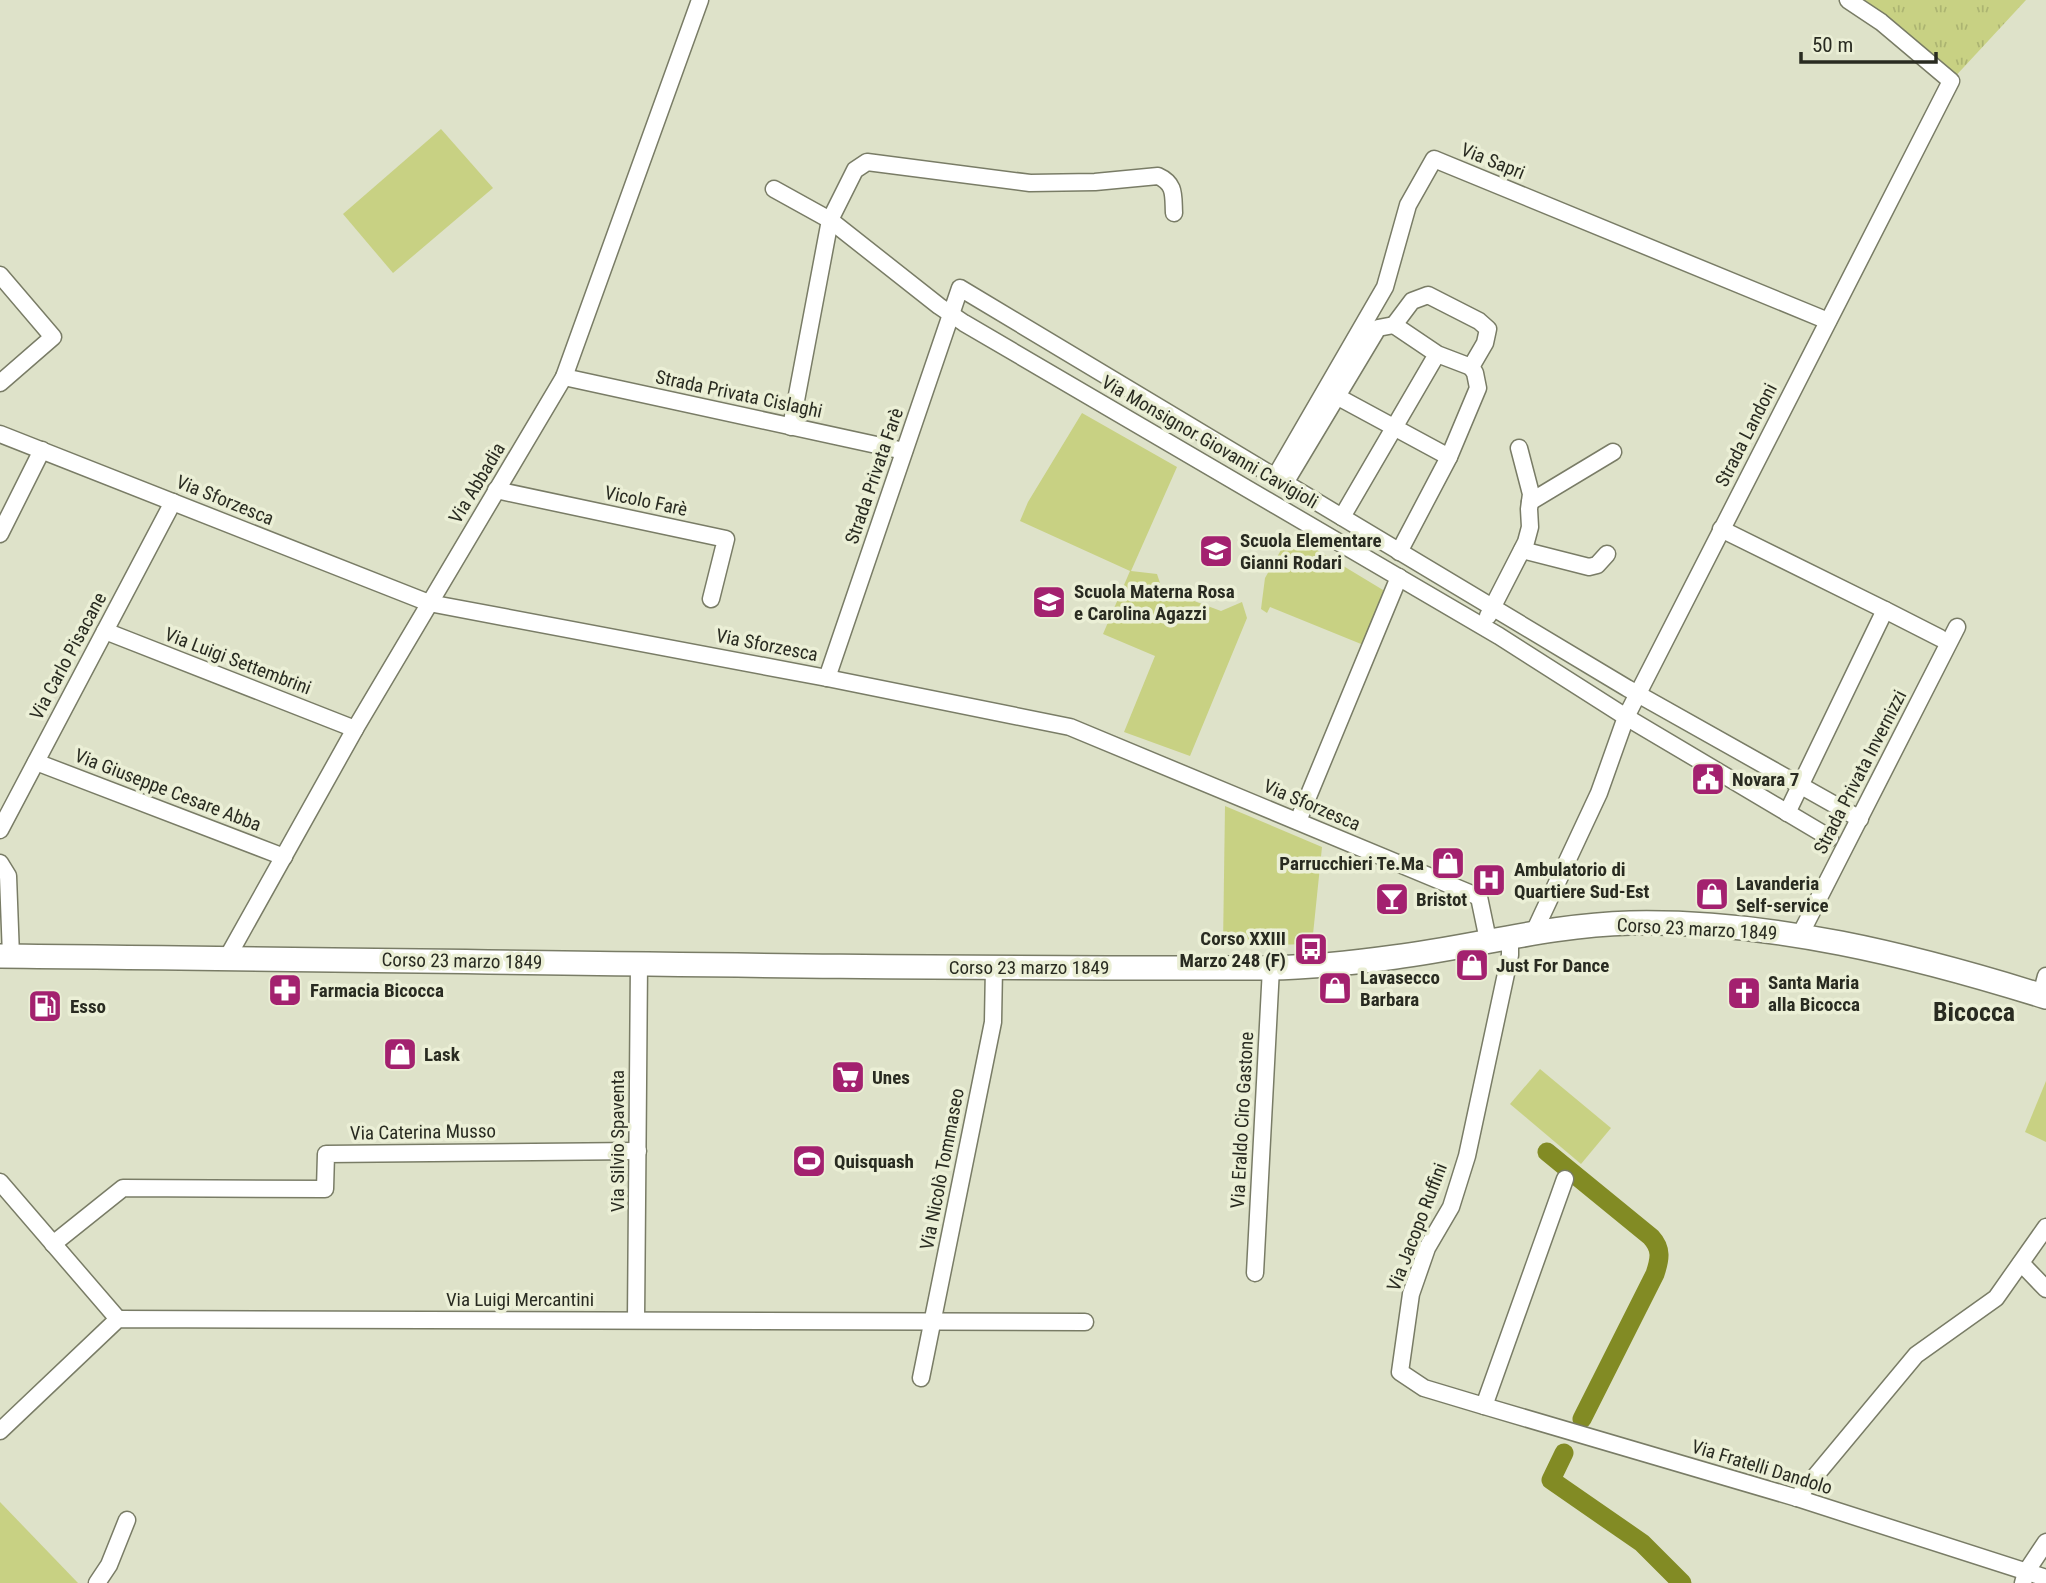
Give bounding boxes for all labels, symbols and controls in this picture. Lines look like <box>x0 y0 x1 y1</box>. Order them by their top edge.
scale bar <box>1801 21 1936 65</box>
text: 50 m <box>1812 33 1853 57</box>
street label: Via Sapri <box>1458 138 1528 184</box>
street label: Strada Privata Cislaghi <box>654 365 824 423</box>
street label: Via Monsignor Giovanni Cavigioli <box>1098 370 1322 514</box>
street label: Strada Landoni <box>1710 380 1782 490</box>
street label: Strada Privata Farè <box>840 405 908 547</box>
street label: Via Abbadia <box>444 438 510 528</box>
street label: Via Sforzesca <box>173 470 277 530</box>
street label: Vicolo Farè <box>603 481 690 521</box>
place label: Scuola Elementare Gianni Rodari <box>1240 529 1382 574</box>
school or university icon: Scuola Elementare Gianni Rodari <box>1197 532 1235 570</box>
place label: Scuola Materna Rosa e Carolina Agazzi <box>1074 580 1235 625</box>
school or university icon: Scuola Materna Rosa e Carolina Agazzi <box>1030 583 1068 621</box>
street label: Via Carlo Pisacane <box>25 588 111 724</box>
street label: Via Luigi Settembrini <box>162 622 314 700</box>
street label: Via Sforzesca <box>714 624 820 666</box>
street label: Strada Privata Invernizzi <box>1809 686 1911 858</box>
street label: Via Giuseppe Cesare Abba <box>71 744 265 836</box>
public building icon: Novara 7 <box>1689 760 1727 798</box>
place label: Novara 7 <box>1732 768 1799 791</box>
street label: Via Sforzesca <box>1260 774 1364 836</box>
shop icon: Parrucchieri Te.Ma <box>1429 844 1467 882</box>
place label: Parrucchieri Te.Ma <box>1279 852 1424 875</box>
place label: Ambulatorio di Quartiere Sud-Est <box>1514 858 1650 903</box>
hospital icon: Ambulatorio di Quartiere Sud-Est <box>1470 861 1508 899</box>
place label: Lavanderia Self-service <box>1736 872 1829 917</box>
shop icon: Lavanderia Self-service <box>1693 875 1731 913</box>
bar icon: Bristot <box>1373 880 1411 918</box>
place label: Bristot <box>1416 888 1467 911</box>
street label: Corso 23 marzo 1849 <box>1616 913 1778 945</box>
place label: Corso XXIII Marzo 248 (F) <box>1180 927 1286 972</box>
bus stop icon: Corso XXIII Marzo 248 (F) <box>1292 930 1330 968</box>
shop icon: Just For Dance <box>1453 946 1491 984</box>
street label: Corso 23 marzo 1849 <box>382 948 542 974</box>
place label: Just For Dance <box>1496 954 1609 977</box>
street label: Corso 23 marzo 1849 <box>949 956 1109 979</box>
place label: Lavasecco Barbara <box>1360 966 1440 1011</box>
shop icon: Lavasecco Barbara <box>1316 969 1354 1007</box>
pharmacy icon: Farmacia Bicocca <box>266 971 304 1009</box>
place label: Santa Maria alla Bicocca <box>1768 971 1860 1016</box>
church icon: Santa Maria alla Bicocca <box>1725 974 1763 1012</box>
place label: Farmacia Bicocca <box>310 979 444 1002</box>
fuel station icon: Esso <box>26 987 64 1025</box>
place label: Esso <box>70 995 106 1018</box>
district label: Bicocca <box>1933 997 2015 1027</box>
street label: Via Eraldo Ciro Gastone <box>1226 1031 1258 1209</box>
shop icon: Lask <box>381 1035 419 1073</box>
place label: Lask <box>424 1043 461 1066</box>
supermarket icon: Unes <box>829 1058 867 1096</box>
place label: Unes <box>872 1066 910 1089</box>
street label: Via Silvio Spaventa <box>606 1070 629 1212</box>
street label: Via Nicolò Tommaseo <box>915 1086 969 1252</box>
street label: Via Caterina Musso <box>350 1119 496 1145</box>
sports icon: Quisquash <box>790 1142 828 1180</box>
place label: Quisquash <box>834 1150 914 1173</box>
street label: Via Jacopo Ruffini <box>1382 1160 1452 1294</box>
street label: Via Luigi Mercantini <box>446 1288 594 1311</box>
street label: Via Fratelli Dandolo <box>1689 1435 1835 1499</box>

